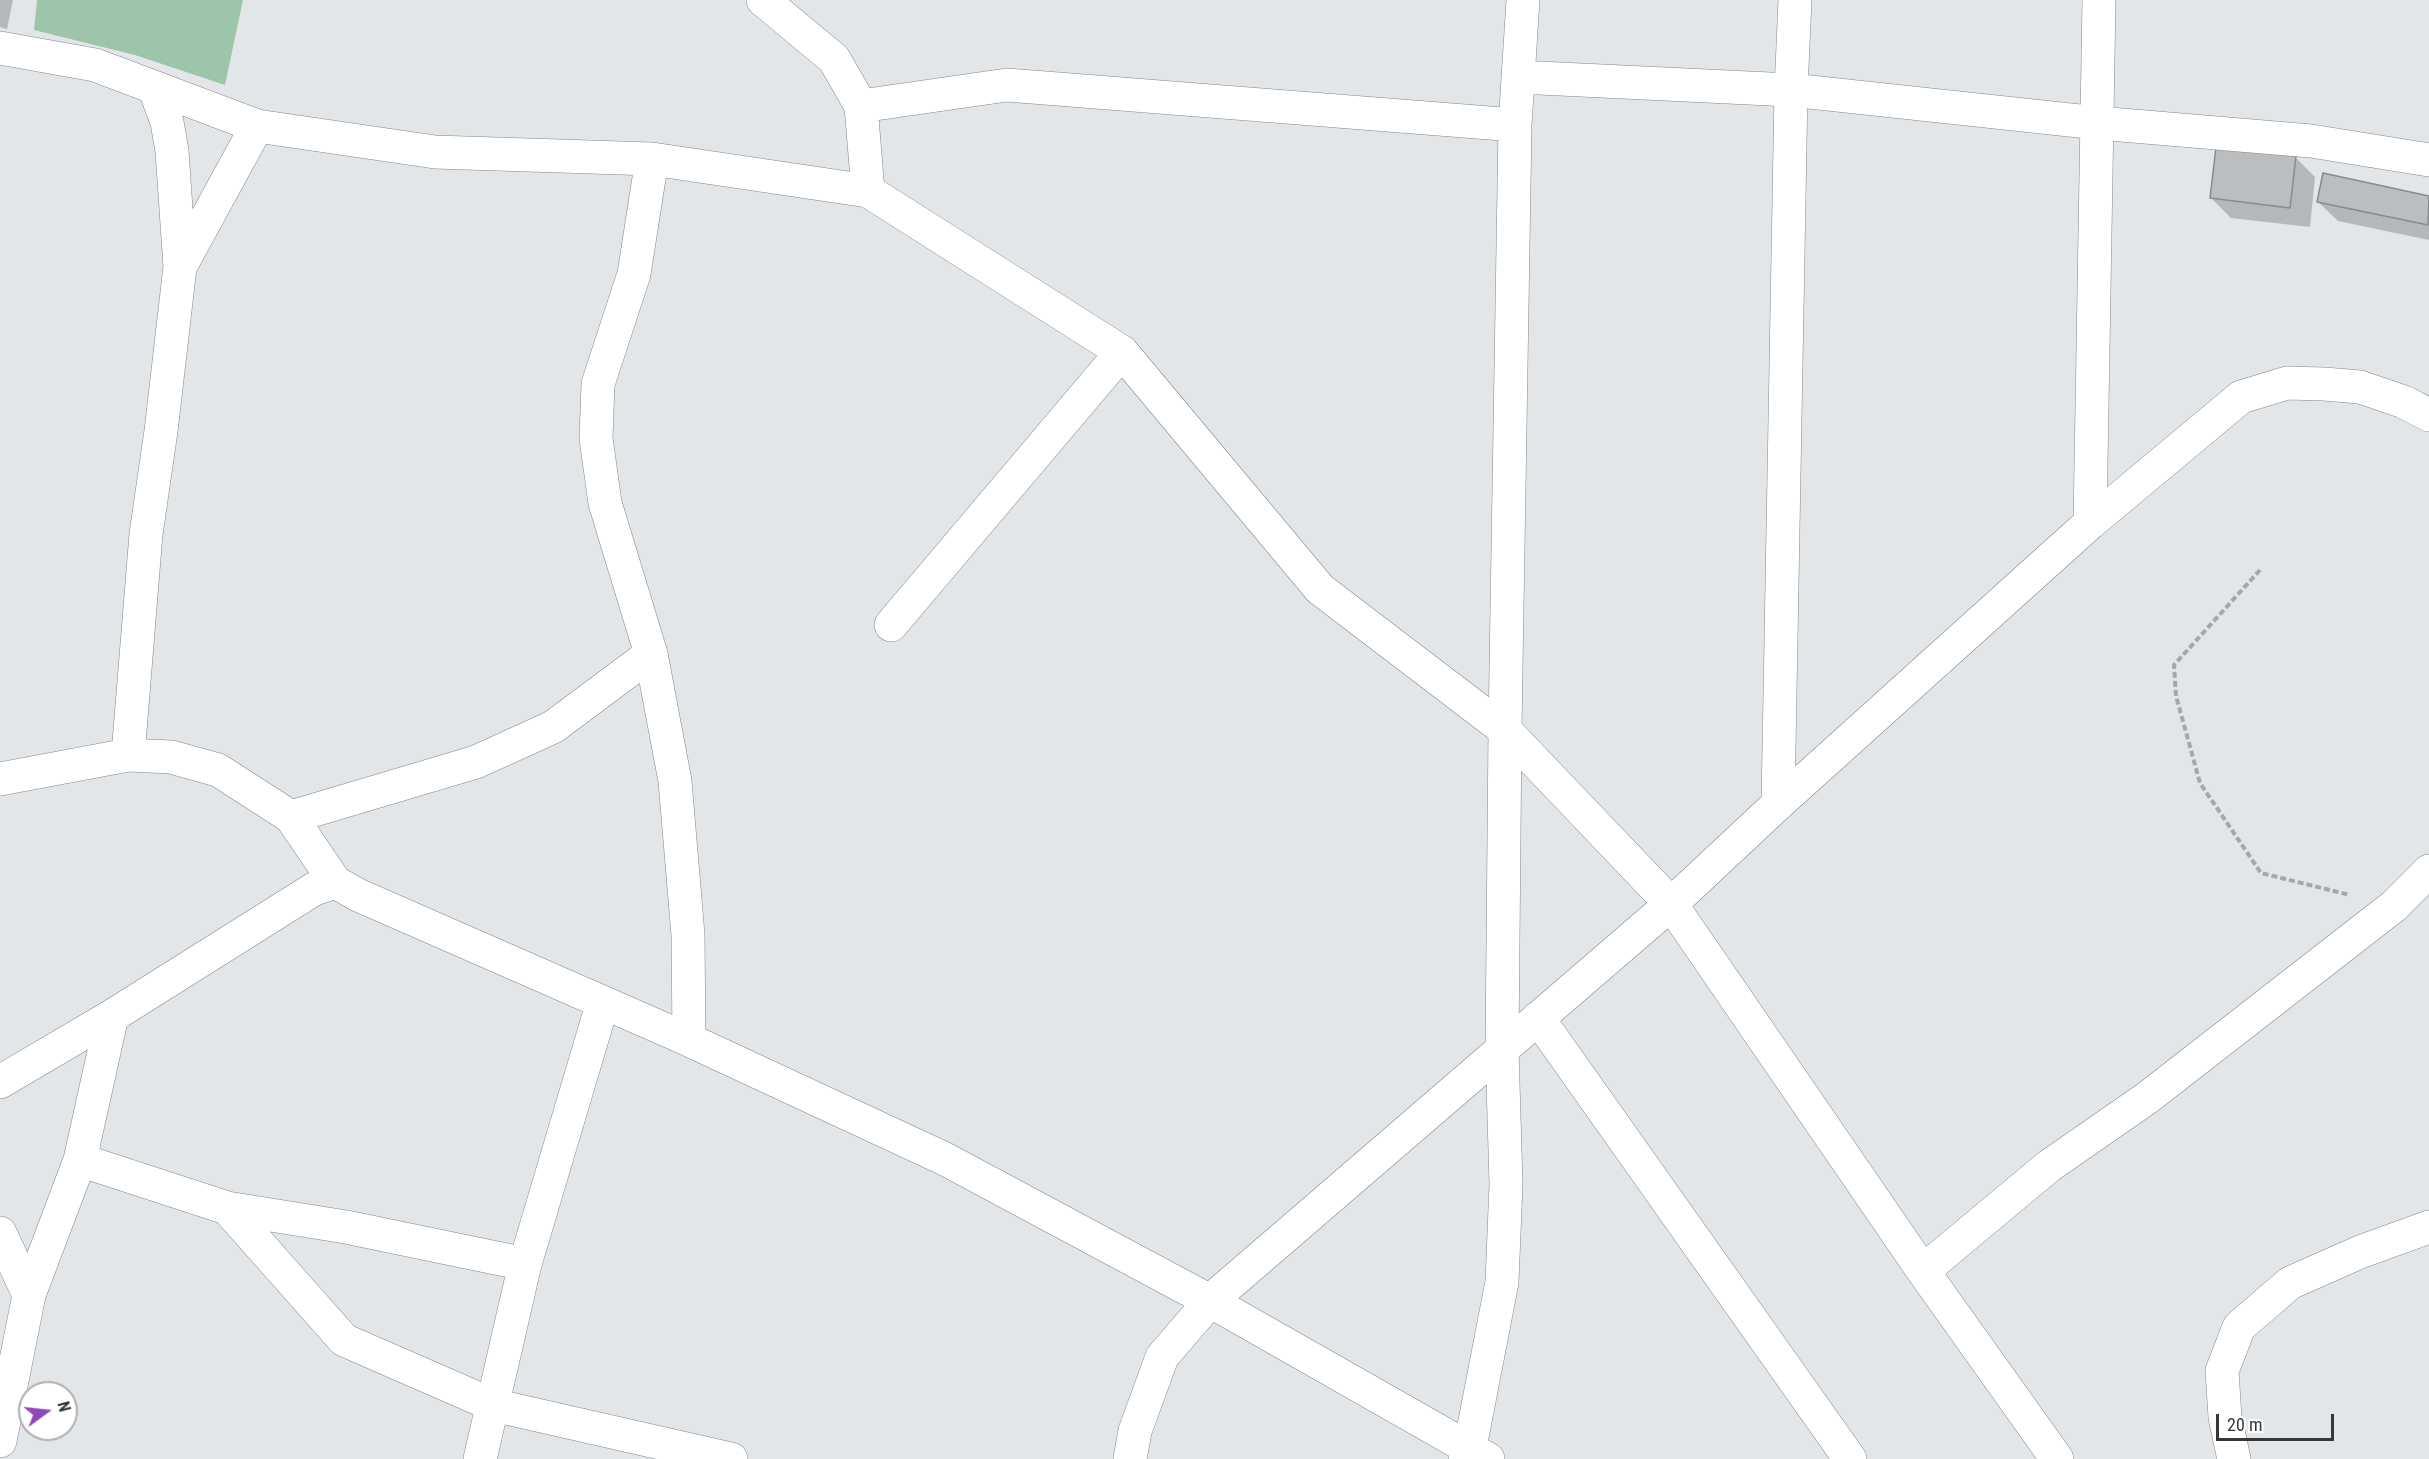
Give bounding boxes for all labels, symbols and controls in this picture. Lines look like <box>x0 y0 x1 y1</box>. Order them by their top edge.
north arrow <box>18 1381 78 1441</box>
text: N <box>53 1400 74 1414</box>
scale bar <box>2219 1402 2338 1440</box>
text: 20 m <box>2227 1414 2262 1435</box>

